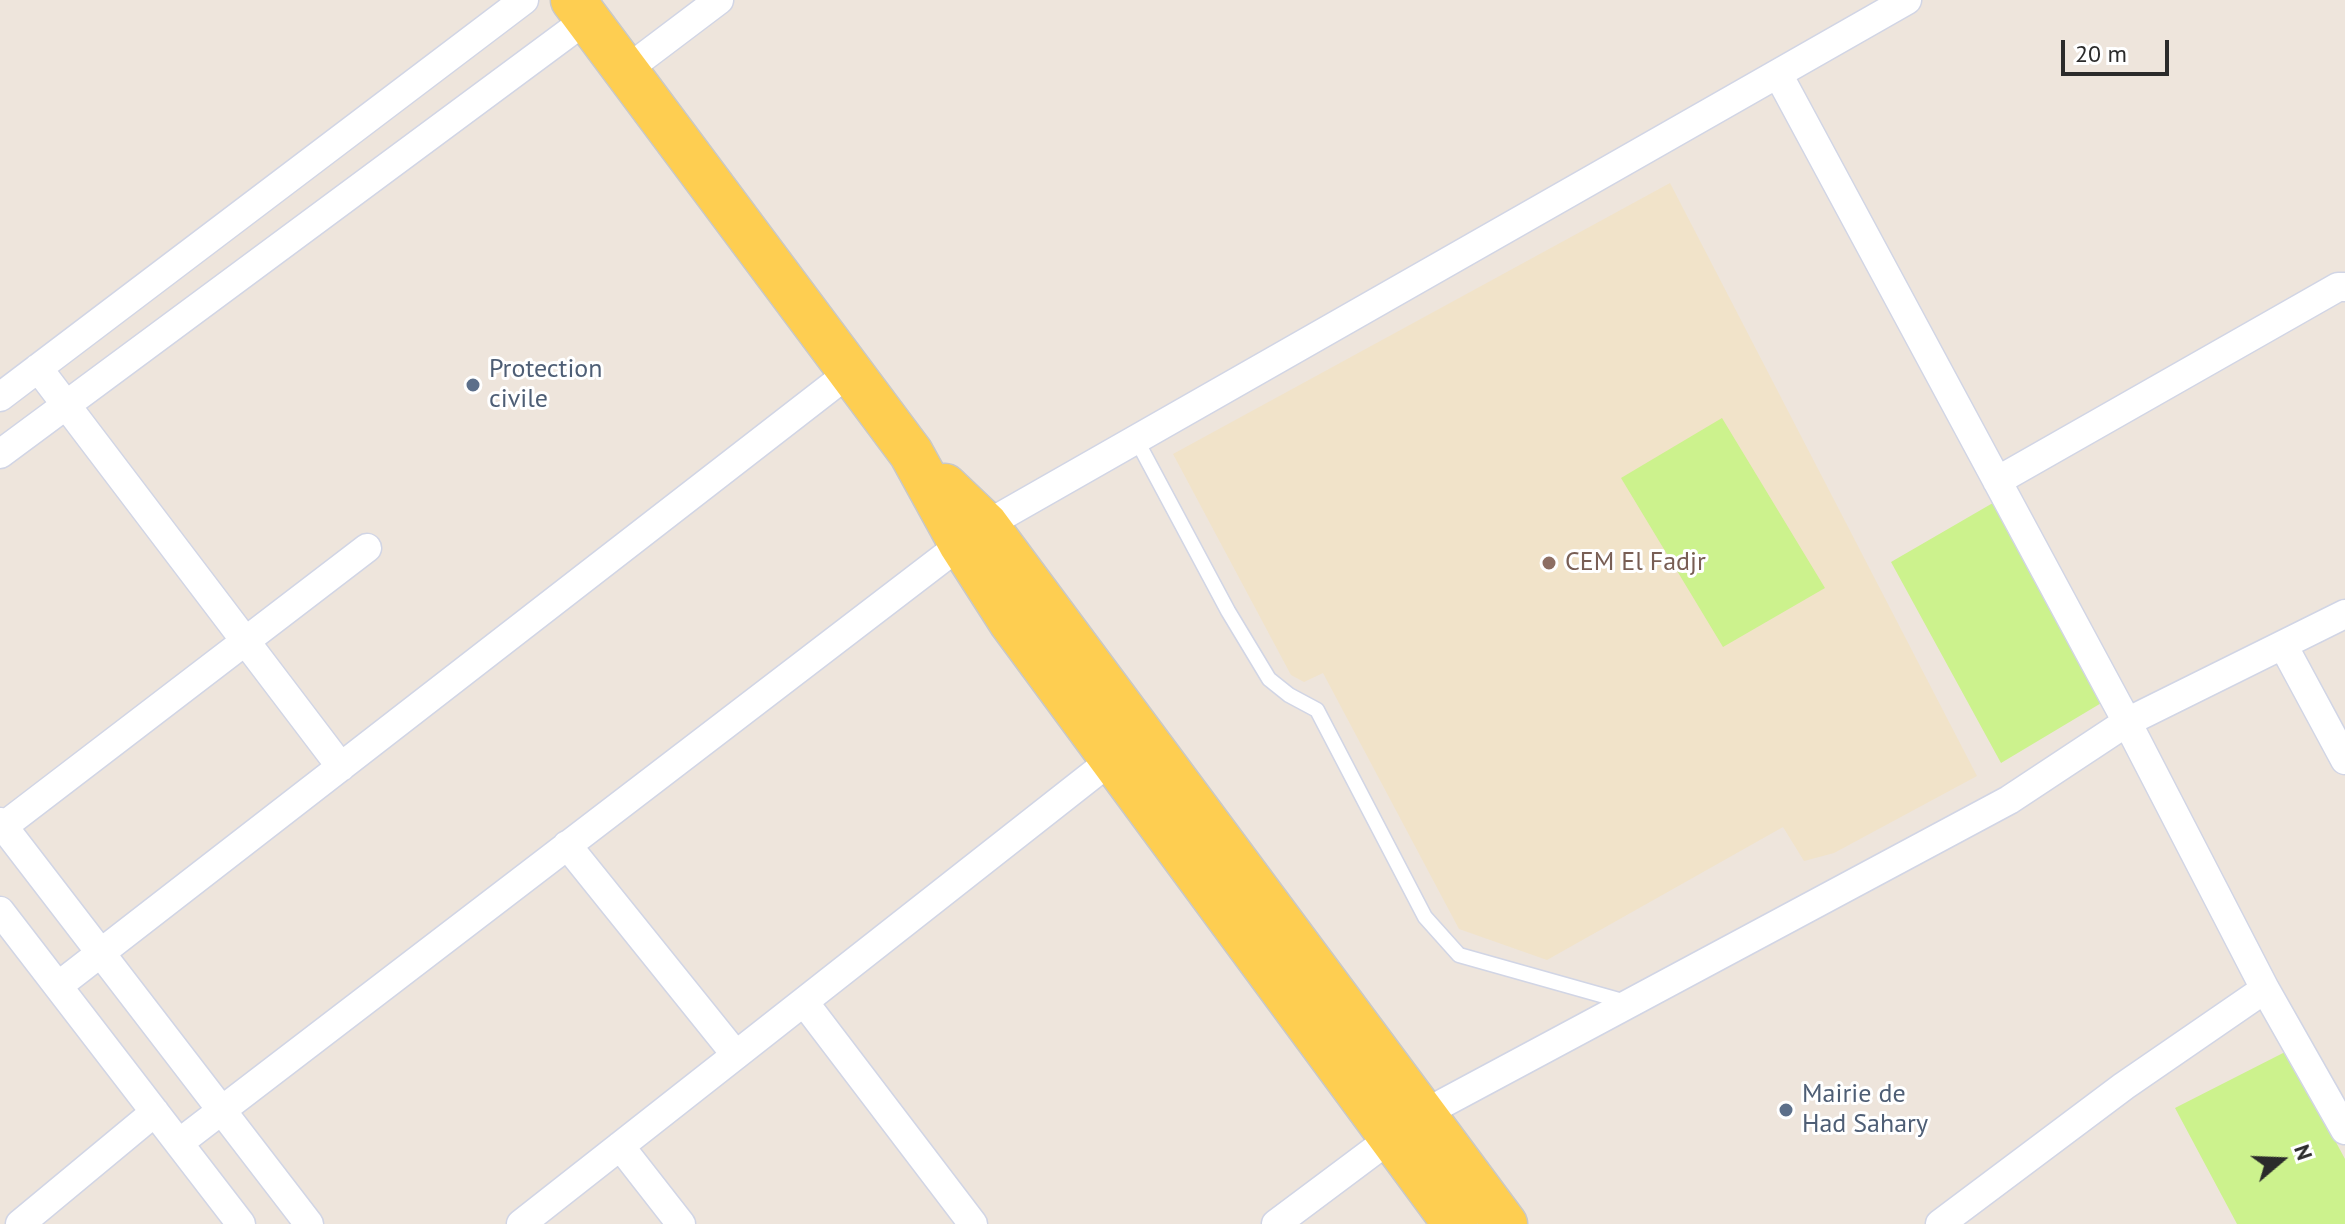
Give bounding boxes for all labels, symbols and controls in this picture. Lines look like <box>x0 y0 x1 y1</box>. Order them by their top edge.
scale bar <box>2065 24 2173 74</box>
text: 20 m <box>2075 38 2127 69</box>
place label: Protection civile <box>489 354 603 416</box>
marker: Protection civile <box>464 376 482 394</box>
place label: CEM El Fadjr <box>1565 547 1706 579</box>
marker: CEM El Fadjr <box>1540 554 1558 572</box>
place label: Mairie de Had Sahary <box>1802 1079 1928 1140</box>
marker: Mairie de Had Sahary <box>1777 1101 1795 1119</box>
north arrow <box>2241 1120 2321 1200</box>
text: N <box>2288 1141 2319 1164</box>

